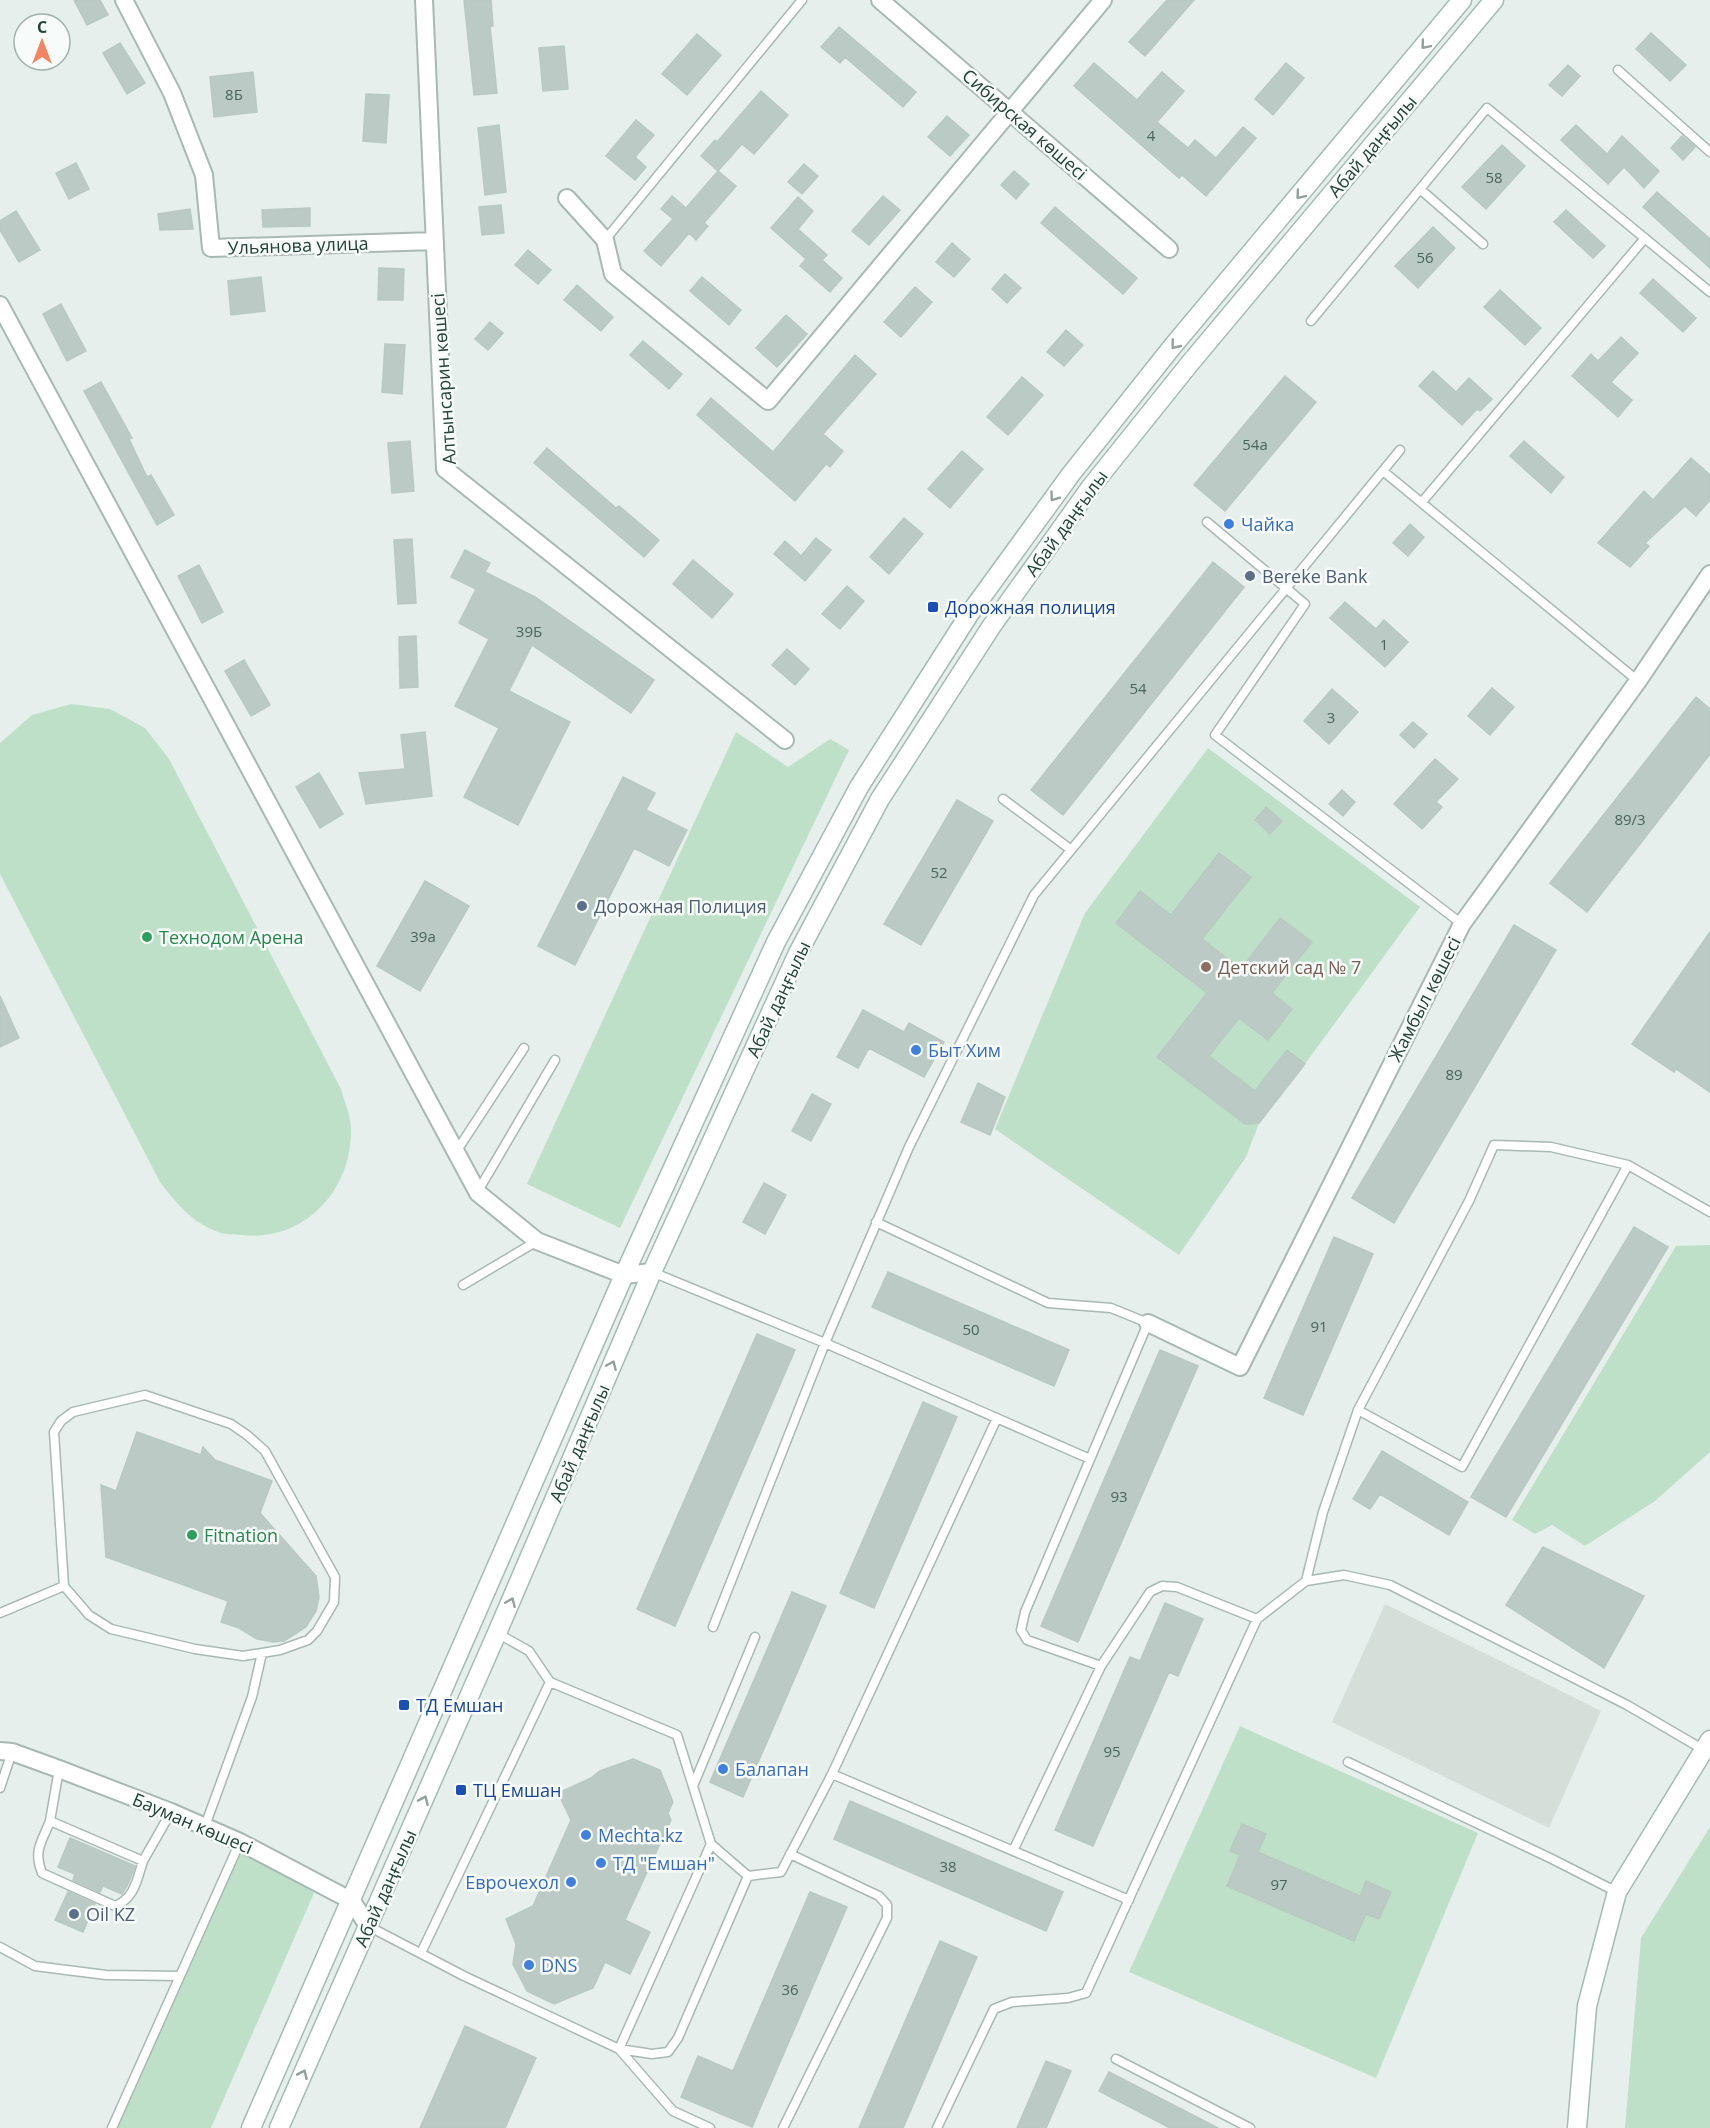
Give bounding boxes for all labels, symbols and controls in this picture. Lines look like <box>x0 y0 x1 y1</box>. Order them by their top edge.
north arrow <box>12 12 72 72</box>
text: С <box>37 16 47 38</box>
one-way arrow <box>1421 38 1432 49</box>
street label: Сибирская көшесі <box>958 63 1092 185</box>
house number: 8Б <box>225 84 243 104</box>
street label: Абай даңғылы <box>1322 90 1422 202</box>
house number: 4 <box>1147 125 1156 145</box>
house number: 58 <box>1485 167 1503 187</box>
one-way arrow <box>1296 188 1307 199</box>
street label: Ульянова улица <box>227 231 369 259</box>
house number: 56 <box>1416 247 1434 267</box>
street label: Алтынсарин көшесі <box>425 292 461 466</box>
one-way arrow <box>1171 338 1182 349</box>
house number: 54а <box>1242 434 1268 454</box>
street label: Абай даңғылы <box>1019 465 1113 581</box>
one-way arrow <box>1050 491 1061 502</box>
place label: Чайка <box>1241 512 1294 536</box>
marker: Чайка <box>1222 517 1236 531</box>
place label: Bereke Bank <box>1262 564 1368 588</box>
marker: Bereke Bank <box>1243 569 1257 583</box>
place label: Дорожная полиция <box>945 595 1116 619</box>
marker: Дорожная полиция <box>926 600 940 614</box>
house number: 39Б <box>516 621 542 641</box>
house number: 1 <box>1380 634 1388 654</box>
house number: 54 <box>1129 678 1147 698</box>
house number: 3 <box>1327 707 1335 727</box>
house number: 89/3 <box>1614 809 1646 829</box>
house number: 52 <box>930 862 948 882</box>
place label: Дорожная Полиция <box>594 894 767 918</box>
marker: Дорожная Полиция <box>575 899 589 913</box>
place label: Технодом Арена <box>159 925 304 949</box>
house number: 39а <box>410 926 436 946</box>
marker: Технодом Арена <box>140 930 154 944</box>
street label: Жамбыл көшесі <box>1382 932 1466 1066</box>
street label: Абай даңғылы <box>740 937 816 1061</box>
place label: Детский сад № 7 <box>1218 955 1361 979</box>
marker: Детский сад № 7 <box>1199 960 1213 974</box>
place label: Быт Хим <box>928 1038 1001 1062</box>
marker: Быт Хим <box>909 1043 923 1057</box>
house number: 89 <box>1445 1064 1463 1084</box>
house number: 91 <box>1310 1316 1328 1336</box>
house number: 50 <box>962 1319 980 1339</box>
one-way arrow <box>605 1360 617 1371</box>
street label: Абай даңғылы <box>543 1380 615 1506</box>
house number: 93 <box>1110 1486 1128 1506</box>
place label: Fitnation <box>204 1523 278 1547</box>
marker: Fitnation <box>185 1528 199 1542</box>
one-way arrow <box>504 1598 516 1609</box>
place label: ТД Емшан <box>416 1693 504 1717</box>
marker: ТД Емшан <box>397 1698 411 1712</box>
house number: 95 <box>1103 1741 1121 1761</box>
place label: Балапан <box>735 1757 809 1781</box>
marker: Балапан <box>716 1762 730 1776</box>
place label: ТЦ Емшан <box>473 1778 561 1802</box>
marker: ТЦ Емшан <box>454 1783 468 1797</box>
street label: Бауман көшесі <box>129 1787 257 1859</box>
one-way arrow <box>416 1795 428 1806</box>
place label: Mechta.kz <box>598 1823 683 1847</box>
street label: Абай даңғылы <box>348 1826 422 1950</box>
marker: Mechta.kz <box>579 1828 593 1842</box>
place label: ТД "Емшан" <box>613 1851 715 1875</box>
marker: ТД "Емшан" <box>594 1856 608 1870</box>
house number: 38 <box>939 1856 957 1876</box>
place label: Еврочехол <box>465 1870 559 1894</box>
house number: 97 <box>1270 1874 1288 1894</box>
marker: Еврочехол <box>564 1875 578 1889</box>
place label: Oil KZ <box>86 1902 135 1926</box>
marker: Oil KZ <box>67 1907 81 1921</box>
place label: DNS <box>541 1953 578 1977</box>
marker: DNS <box>522 1958 536 1972</box>
house number: 36 <box>781 1979 799 1999</box>
one-way arrow <box>295 2070 307 2081</box>

